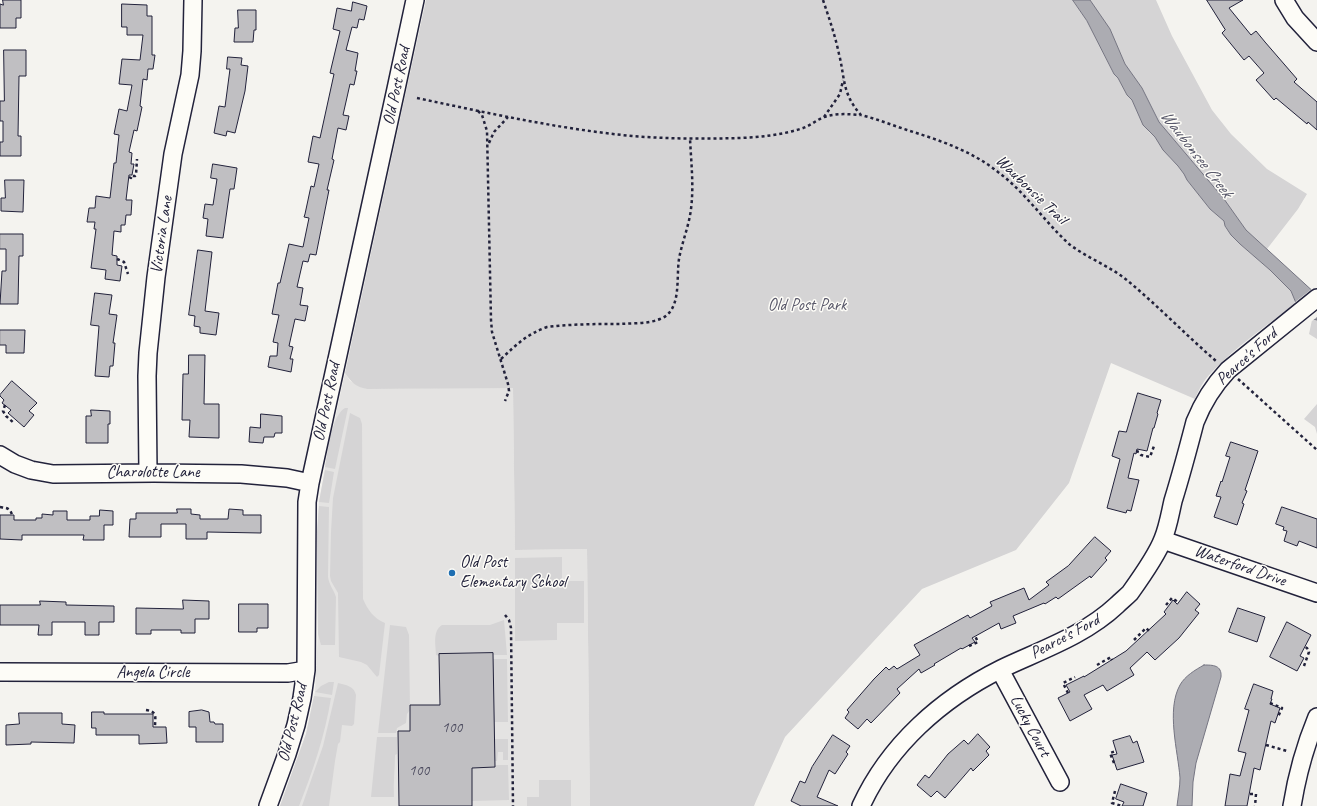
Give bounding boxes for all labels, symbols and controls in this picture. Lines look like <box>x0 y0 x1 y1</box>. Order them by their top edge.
street label: Old Post Road <box>379 45 415 127</box>
water label: Waubonsee Creek <box>1155 106 1237 202</box>
street label: Waubonsie Trail <box>991 151 1071 229</box>
street label: Victoria Lane <box>146 195 178 275</box>
park label: Old Post Park <box>768 296 846 316</box>
street label: Pearce's Ford <box>1212 324 1282 390</box>
street label: Old Post Road <box>309 361 345 443</box>
street label: Charolotte Lane <box>106 463 200 483</box>
street label: Waterford Drive <box>1192 541 1288 591</box>
place label: Old Post Elementary School <box>460 553 566 593</box>
marker: Old Post Elementary School <box>447 568 457 578</box>
street label: Pearce's Ford <box>1027 610 1103 664</box>
street label: Angela Circle <box>116 663 190 683</box>
street label: Old Post Road <box>273 682 313 764</box>
street label: Lucky Court <box>1005 692 1055 760</box>
house number: 100 <box>442 719 462 737</box>
house number: 100 <box>409 762 429 780</box>

